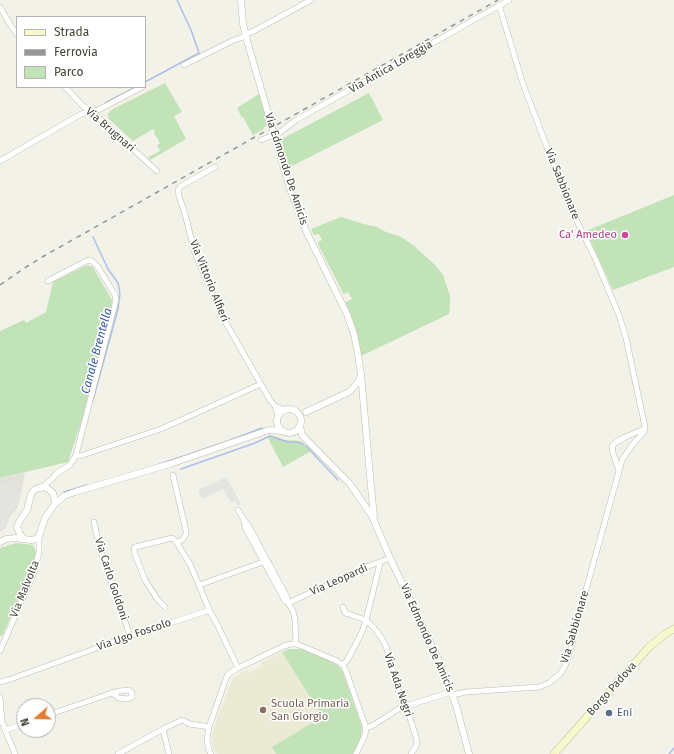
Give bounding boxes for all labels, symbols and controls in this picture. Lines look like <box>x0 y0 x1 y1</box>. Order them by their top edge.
legend <box>16 16 146 88</box>
text: Strada <box>54 25 89 39</box>
street label: Via Antica Loreggia <box>347 38 435 96</box>
text: Ferrovia <box>54 45 98 59</box>
text: Parco <box>54 65 84 79</box>
street label: Via Brugnari <box>83 105 137 155</box>
street label: Via Edmondo De Amicis <box>262 111 310 227</box>
street label: Via Sabbionare <box>542 147 582 221</box>
place label: Ca' Amedeo <box>559 228 617 242</box>
marker: Ca' Amedeo <box>620 230 630 240</box>
street label: Via Vittorio Alfieri <box>187 238 231 324</box>
water label: Canale Brentella <box>79 307 115 395</box>
street label: Via Carlo Goldoni <box>91 536 131 622</box>
street label: Via Malvolta <box>8 558 42 620</box>
street label: Via Leopardi <box>308 561 370 599</box>
street label: Via Edmondo De Amicis <box>397 582 457 694</box>
street label: Via Sabbionare <box>558 589 592 665</box>
street label: Via Ugo Foscolo <box>95 616 173 654</box>
street label: Via Ada Negri <box>381 651 415 719</box>
street label: Borgo Padova <box>584 659 640 719</box>
place label: Scuola Primaria San Giorgio <box>271 697 349 723</box>
north arrow <box>16 698 56 738</box>
marker: Scuola Primaria San Giorgio <box>258 705 268 715</box>
place label: Eni <box>617 706 632 720</box>
marker: Eni <box>604 708 614 718</box>
text: N <box>18 716 33 728</box>

